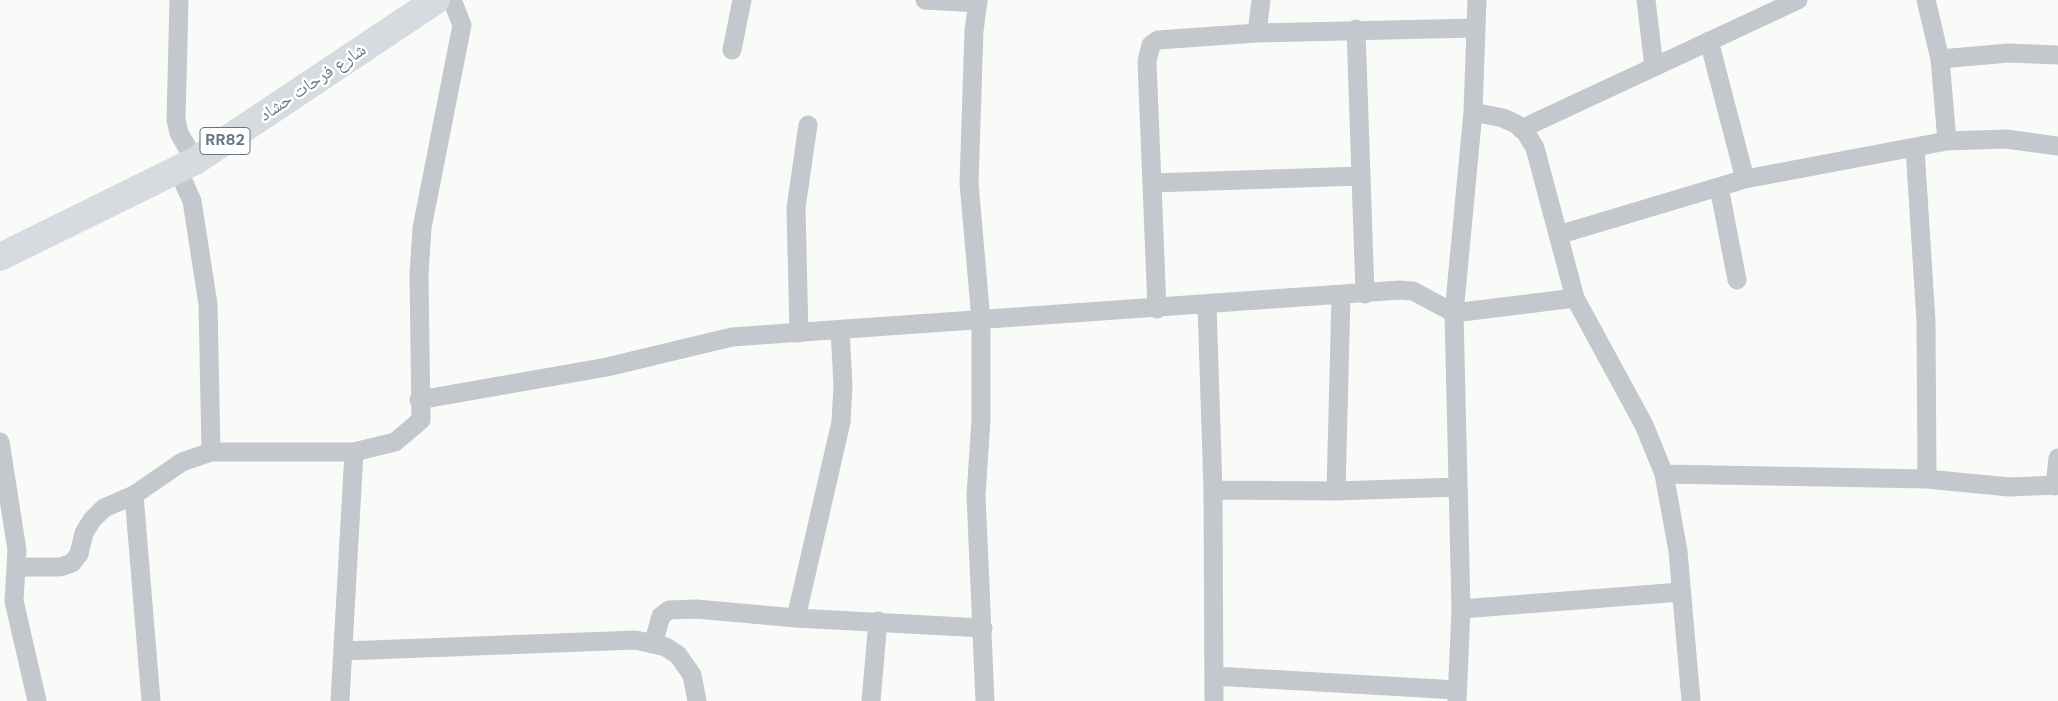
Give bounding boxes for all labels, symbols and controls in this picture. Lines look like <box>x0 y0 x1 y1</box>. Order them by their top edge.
street label: شارع فرحات حشاد <box>256 39 370 127</box>
road number: RR82 <box>200 128 250 154</box>

